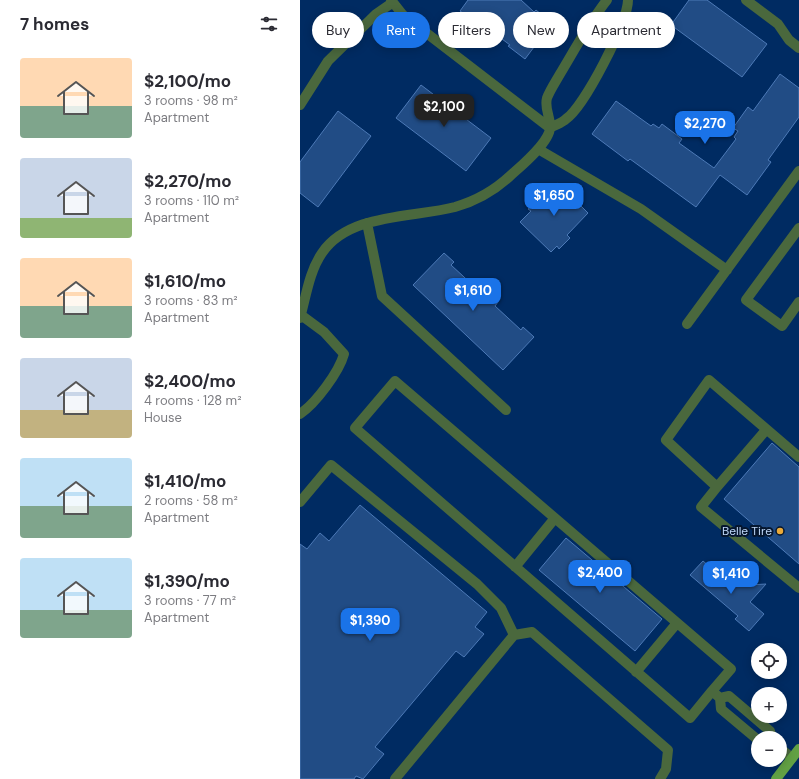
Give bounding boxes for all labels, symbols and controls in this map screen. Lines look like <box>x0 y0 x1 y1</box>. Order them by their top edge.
chip: Buy <box>312 12 364 48</box>
chip: Rent <box>372 12 430 48</box>
chip: Filters <box>438 12 505 48</box>
chip: New <box>513 12 569 48</box>
chip: Apartment <box>577 12 675 48</box>
text: 7 homes <box>20 13 89 35</box>
icon: filters <box>258 13 280 35</box>
text: $2,100/mo <box>144 70 231 92</box>
icon: home <box>52 74 100 122</box>
text: 3 rooms · 98 m² <box>144 92 238 109</box>
pin: $2,100 <box>411 94 477 128</box>
text: $2,100 <box>423 98 465 115</box>
text: Apartment <box>144 109 209 126</box>
pin: $2,270 <box>672 111 738 145</box>
text: $2,270 <box>684 115 726 132</box>
text: $2,270/mo <box>144 170 232 192</box>
icon: home <box>52 174 100 222</box>
pin: $1,650 <box>521 183 587 217</box>
text: $1,650 <box>533 187 575 204</box>
text: 3 rooms · 110 m² <box>144 192 239 209</box>
text: Apartment <box>144 209 209 226</box>
text: $1,610/mo <box>144 270 226 292</box>
icon: home <box>52 274 100 322</box>
pin: $1,610 <box>440 278 506 312</box>
text: $1,610 <box>454 282 492 299</box>
text: 3 rooms · 83 m² <box>144 292 238 309</box>
text: Apartment <box>144 309 209 326</box>
text: $2,400/mo <box>144 370 236 392</box>
icon: home <box>52 374 100 422</box>
text: 4 rooms · 128 m² <box>144 392 242 409</box>
text: House <box>144 409 182 426</box>
text: $1,410/mo <box>144 470 226 492</box>
icon: home <box>52 474 100 522</box>
text: 2 rooms · 58 m² <box>144 492 238 509</box>
text: Apartment <box>144 509 209 526</box>
place label: Belle Tire <box>722 523 772 539</box>
marker: Belle Tire <box>775 526 785 536</box>
pin: $2,400 <box>567 560 633 594</box>
pin: $1,410 <box>698 561 764 595</box>
text: $2,400 <box>577 564 623 581</box>
text: $1,410 <box>712 565 750 582</box>
text: $1,390/mo <box>144 570 230 592</box>
icon: home <box>52 574 100 622</box>
text: 3 rooms · 77 m² <box>144 592 236 609</box>
pin: $1,390 <box>337 608 403 642</box>
text: Apartment <box>144 609 209 626</box>
text: $1,390 <box>350 612 390 629</box>
map controls <box>751 643 787 767</box>
button: locate <box>751 643 787 679</box>
button: + <box>751 687 787 723</box>
button: − <box>751 731 787 767</box>

